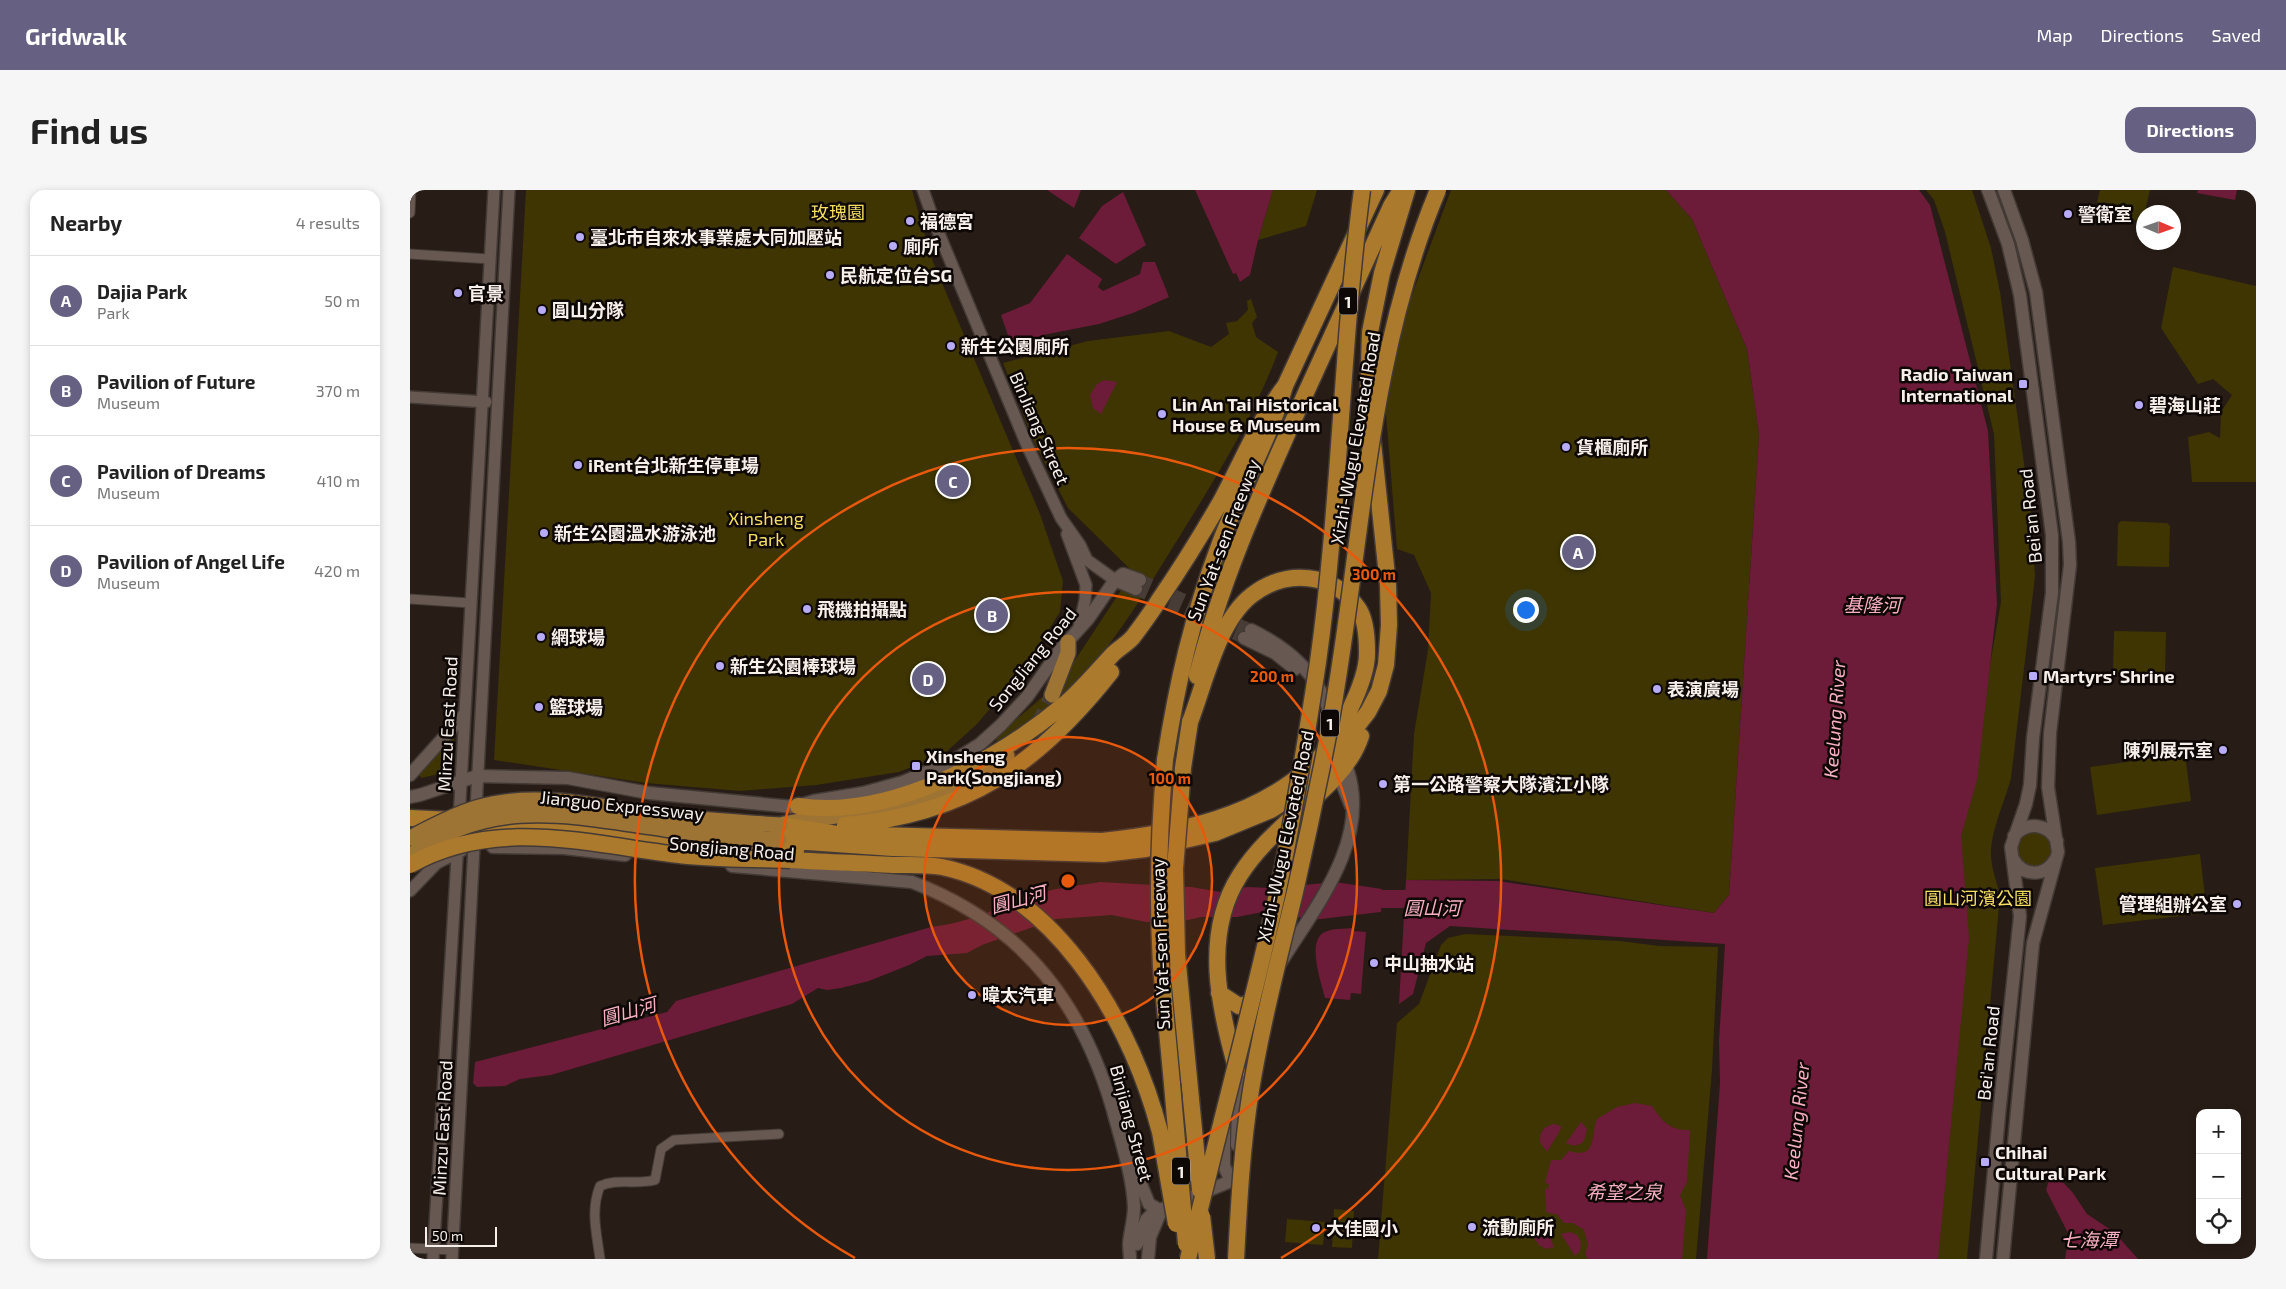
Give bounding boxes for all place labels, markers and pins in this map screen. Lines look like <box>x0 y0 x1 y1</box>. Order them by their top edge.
place label: 警衛室 <box>2078 203 2132 225</box>
marker: 警衛室 <box>2062 208 2074 220</box>
place label: 福德宮 <box>920 210 974 232</box>
marker: 福德宮 <box>904 215 916 227</box>
place label: 臺北市自來水事業處大同加壓站 <box>590 226 842 248</box>
marker: 臺北市自來水事業處大同加壓站 <box>574 231 586 243</box>
place label: 廁所 <box>903 235 939 257</box>
marker: 廁所 <box>887 240 899 252</box>
place label: 民航定位台SG <box>840 264 952 286</box>
marker: 民航定位台SG <box>824 269 836 281</box>
place label: 官景 <box>468 282 504 304</box>
marker: 官景 <box>452 287 464 299</box>
place label: 圓山分隊 <box>552 299 624 321</box>
marker: 圓山分隊 <box>536 304 548 316</box>
place label: 新生公園廁所 <box>961 335 1069 357</box>
marker: 新生公園廁所 <box>945 340 957 352</box>
place label: Radio Taiwan International <box>1901 363 2013 406</box>
marker: Radio Taiwan International <box>2017 378 2029 390</box>
place label: Lin An Tai Historical House & Museum <box>1172 393 1338 436</box>
place label: 碧海山莊 <box>2149 394 2221 416</box>
marker: 碧海山莊 <box>2133 399 2145 411</box>
marker: Lin An Tai Historical House & Museum <box>1156 408 1168 420</box>
place label: 貨櫃廁所 <box>1576 436 1648 458</box>
marker: 貨櫃廁所 <box>1560 441 1572 453</box>
place label: iRent台北新生停車場 <box>588 454 759 476</box>
marker: iRent台北新生停車場 <box>572 459 584 471</box>
pin: C <box>937 462 969 500</box>
place label: 新生公園溫水游泳池 <box>554 522 716 544</box>
marker: 新生公園溫水游泳池 <box>538 527 550 539</box>
pin: A <box>1562 533 1594 571</box>
pin: B <box>976 596 1008 634</box>
place label: 飛機拍攝點 <box>817 598 907 620</box>
marker: 飛機拍攝點 <box>801 603 813 615</box>
place label: 網球場 <box>551 626 605 648</box>
marker: 網球場 <box>535 631 547 643</box>
place label: 新生公園棒球場 <box>730 655 856 677</box>
marker: 新生公園棒球場 <box>714 660 726 672</box>
pin: D <box>912 660 944 698</box>
place label: Martyrs' Shrine <box>2043 665 2175 687</box>
marker: Martyrs' Shrine <box>2027 670 2039 682</box>
place label: 表演廣場 <box>1667 678 1739 700</box>
marker: 表演廣場 <box>1651 683 1663 695</box>
place label: 籃球場 <box>549 696 603 718</box>
marker: 籃球場 <box>533 701 545 713</box>
place label: 陳列展示室 <box>2123 739 2213 761</box>
marker: 陳列展示室 <box>2217 744 2229 756</box>
place label: Xinsheng Park(Songjiang) <box>926 745 1062 788</box>
marker: Xinsheng Park(Songjiang) <box>910 760 922 772</box>
place label: 第一公路警察大隊濱江小隊 <box>1393 773 1609 795</box>
marker: 第一公路警察大隊濱江小隊 <box>1377 778 1389 790</box>
centre of rings <box>1059 872 1077 890</box>
place label: 管理組辦公室 <box>2119 893 2227 915</box>
marker: 管理組辦公室 <box>2231 898 2243 910</box>
place label: 中山抽水站 <box>1384 952 1474 974</box>
marker: 中山抽水站 <box>1368 957 1380 969</box>
place label: 暐太汽車 <box>982 984 1054 1006</box>
marker: 暐太汽車 <box>966 989 978 1001</box>
place label: Chihai Cultural Park <box>1995 1141 2106 1184</box>
marker: Chihai Cultural Park <box>1979 1156 1991 1168</box>
place label: 流動廁所 <box>1482 1216 1554 1238</box>
place label: 大佳國小 <box>1326 1217 1398 1239</box>
marker: 流動廁所 <box>1466 1221 1478 1233</box>
marker: 大佳國小 <box>1310 1222 1322 1234</box>

